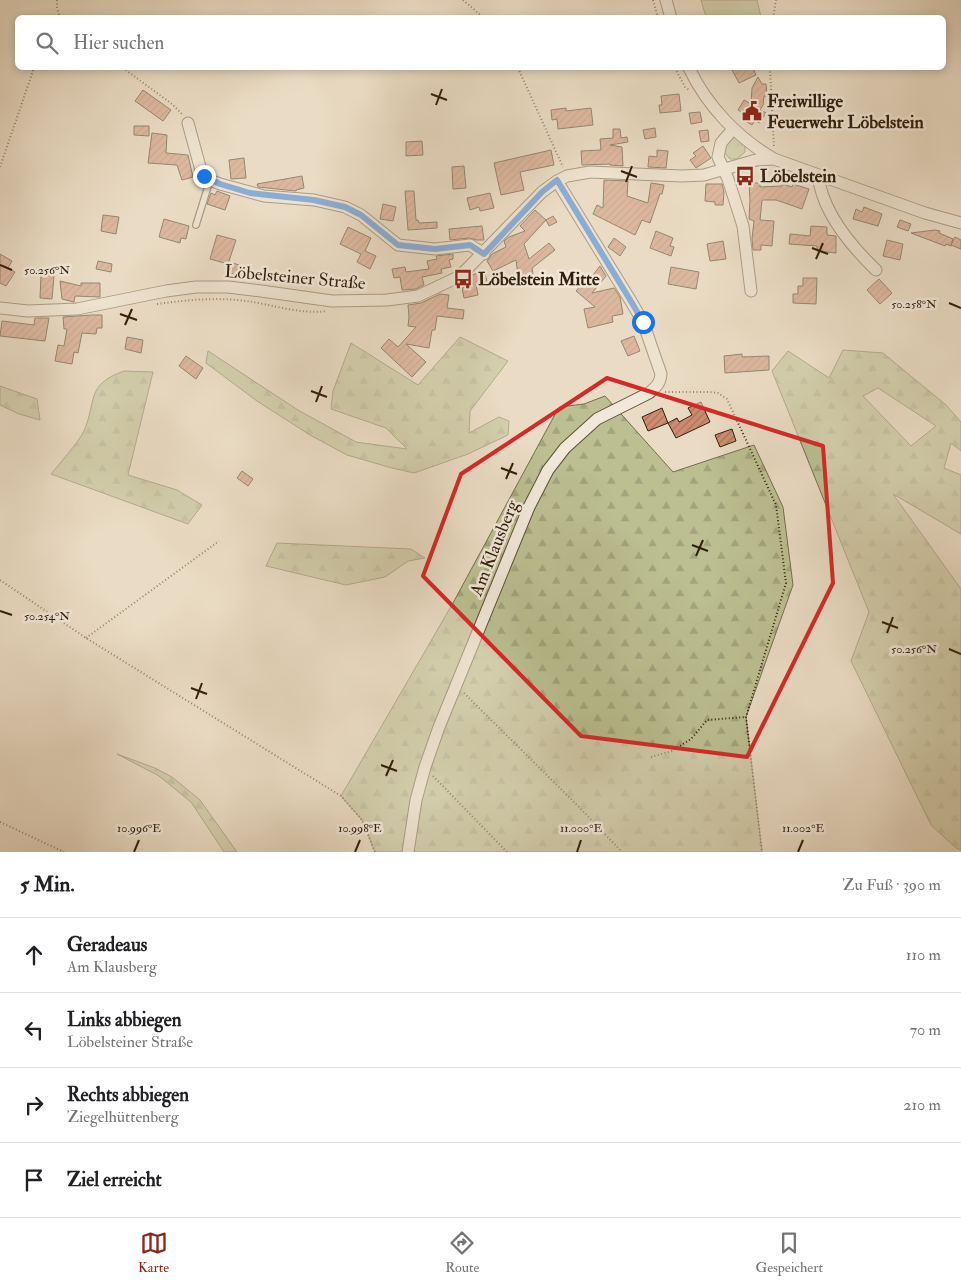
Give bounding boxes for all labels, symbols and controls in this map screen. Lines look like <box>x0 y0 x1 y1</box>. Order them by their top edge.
search box <box>15 15 946 70</box>
icon: search <box>33 29 61 57</box>
text: Hier suchen <box>73 31 164 55</box>
place label: Freiwillige Feuerwehr Löbelstein <box>767 90 924 134</box>
public building icon: Freiwillige Feuerwehr Löbelstein <box>741 100 763 122</box>
route end <box>193 165 216 188</box>
bus stop icon: Löbelstein <box>734 165 756 187</box>
place label: Löbelstein <box>760 165 837 188</box>
street label: Löbelsteiner Straße <box>223 260 367 295</box>
text: 50.256°N <box>24 263 70 278</box>
bus stop icon: Löbelstein Mitte <box>452 268 474 290</box>
place label: Löbelstein Mitte <box>478 268 600 291</box>
text: 50.258°N <box>891 297 937 312</box>
route start <box>632 311 655 334</box>
street label: Am Klausberg <box>464 496 524 600</box>
text: 50.254°N <box>24 609 70 624</box>
text: 50.256°N <box>891 642 937 657</box>
text: 10.996°E <box>117 821 161 836</box>
text: 10.998°E <box>338 821 382 836</box>
text: 11.000°E <box>560 821 602 836</box>
text: 11.002°E <box>782 821 824 836</box>
text: 5 Min. <box>20 871 74 898</box>
text: Zu Fuß · 390 m <box>843 875 941 895</box>
text: Geradeaus <box>67 933 147 957</box>
icon: ahead <box>20 941 48 969</box>
text: 110 m <box>906 945 941 965</box>
text: Am Klausberg <box>67 957 157 977</box>
text: Links abbiegen <box>67 1008 181 1032</box>
icon: left <box>20 1016 48 1044</box>
text: 70 m <box>910 1020 941 1040</box>
text: Löbelsteiner Straße <box>67 1032 193 1052</box>
text: Rechts abbiegen <box>67 1083 189 1107</box>
icon: right <box>20 1091 48 1119</box>
text: 210 m <box>903 1095 941 1115</box>
text: Ziegelhüttenberg <box>67 1107 179 1127</box>
icon: arrive <box>20 1166 48 1194</box>
text: Ziel erreicht <box>67 1168 162 1192</box>
tab: Karte <box>138 1229 169 1276</box>
tab: Route <box>445 1229 479 1276</box>
tab: Gespeichert <box>755 1229 823 1276</box>

